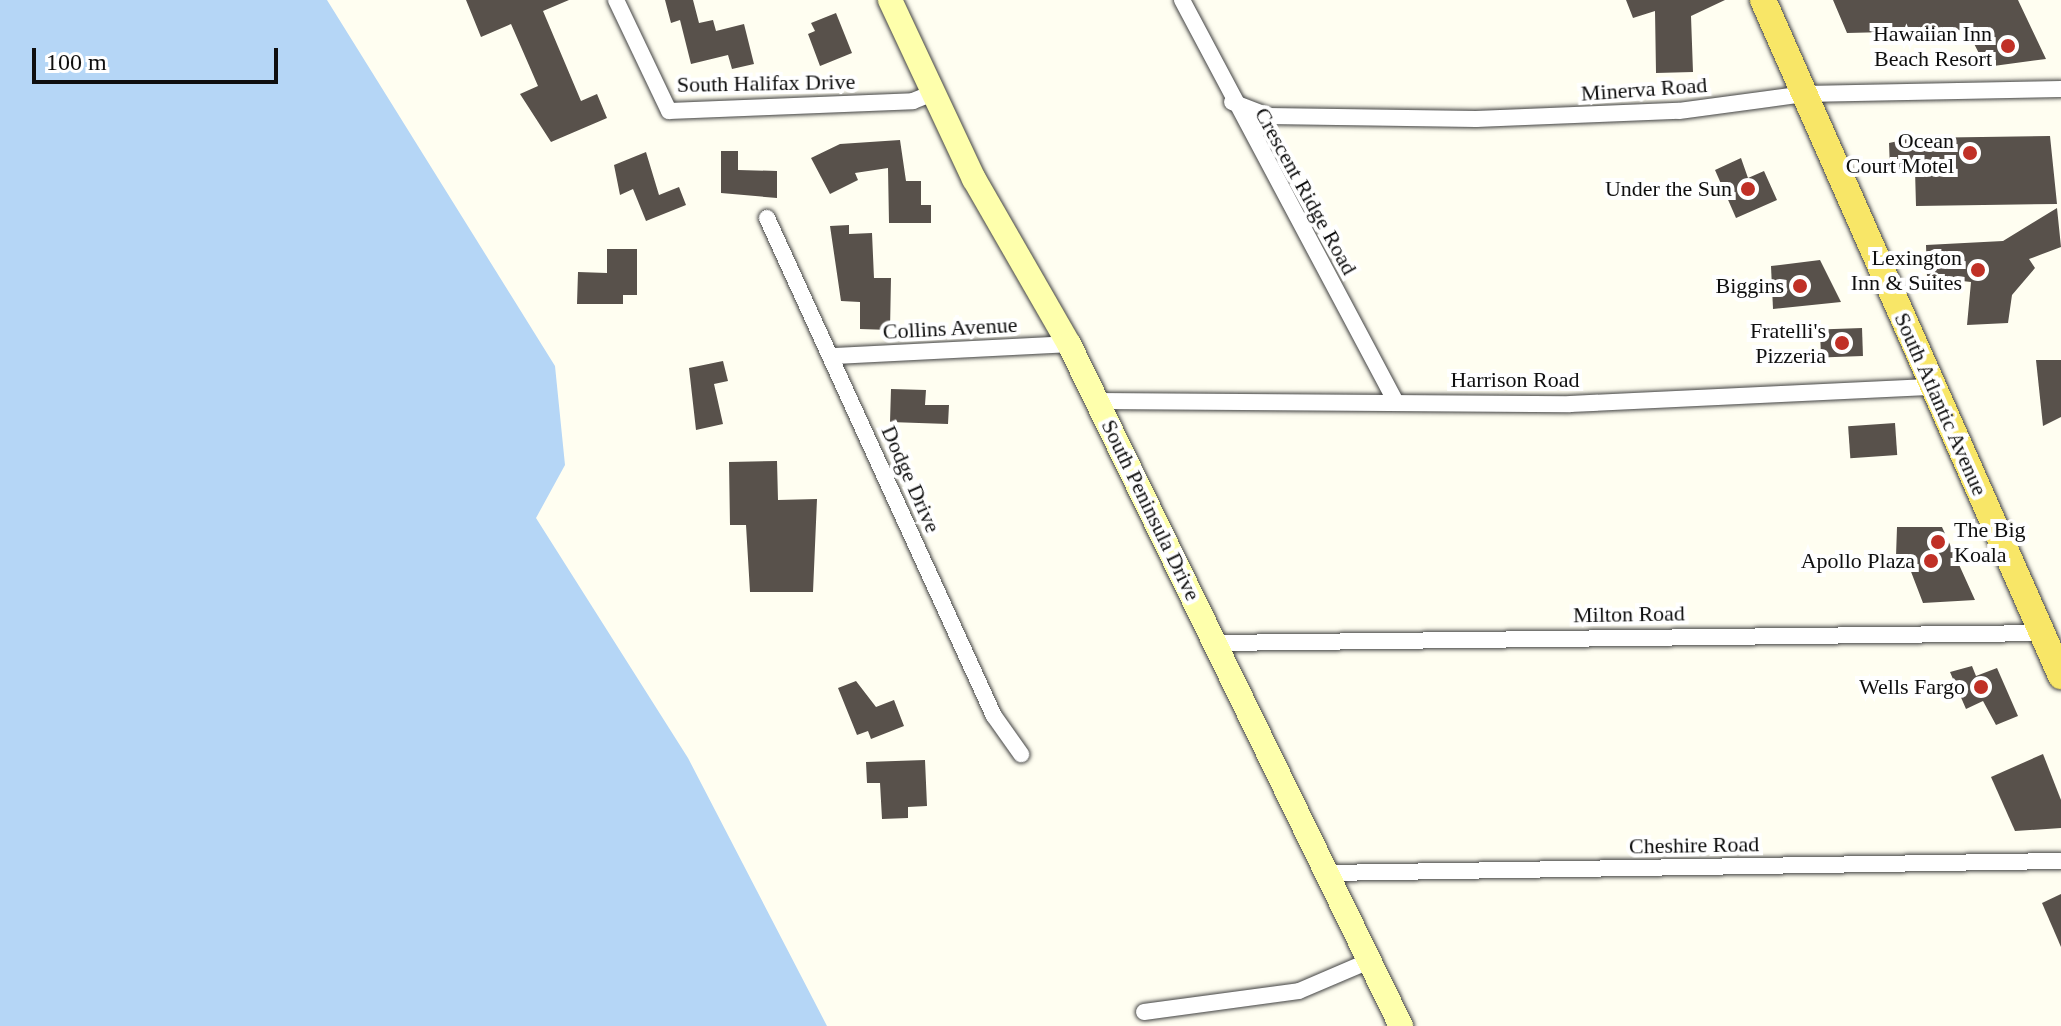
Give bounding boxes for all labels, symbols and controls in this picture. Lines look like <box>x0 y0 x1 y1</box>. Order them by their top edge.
place label: Hawaiian Inn Beach Resort <box>1873 20 1992 72</box>
scale bar <box>36 32 282 82</box>
marker: Hawaiian Inn Beach Resort <box>1999 37 2017 55</box>
text: 100 m <box>46 49 107 75</box>
street label: South Halifax Drive <box>677 68 855 98</box>
street label: Minerva Road <box>1580 71 1708 107</box>
street label: Crescent Ridge Road <box>1249 103 1363 279</box>
place label: Ocean Court Motel <box>1846 127 1954 178</box>
marker: Ocean Court Motel <box>1961 144 1979 162</box>
place label: Under the Sun <box>1605 176 1732 202</box>
marker: Under the Sun <box>1739 180 1757 198</box>
place label: Lexington Inn & Suites <box>1851 244 1962 296</box>
marker: Lexington Inn & Suites <box>1969 261 1987 279</box>
place label: Biggins <box>1716 273 1784 299</box>
marker: Biggins <box>1791 277 1809 295</box>
street label: South Atlantic Avenue <box>1888 307 1994 501</box>
street label: Collins Avenue <box>881 311 1019 345</box>
place label: Fratelli's Pizzeria <box>1750 317 1826 368</box>
marker: Fratelli's Pizzeria <box>1833 334 1851 352</box>
street label: Harrison Road <box>1451 367 1579 393</box>
street label: South Peninsula Drive <box>1096 415 1206 605</box>
street label: Dodge Drive <box>876 421 946 537</box>
place label: The Big Koala <box>1954 516 2025 568</box>
marker: The Big Koala <box>1929 533 1947 551</box>
place label: Apollo Plaza <box>1801 548 1915 574</box>
marker: Apollo Plaza <box>1922 552 1940 570</box>
street label: Milton Road <box>1573 600 1685 628</box>
place label: Wells Fargo <box>1859 674 1965 700</box>
marker: Wells Fargo <box>1972 678 1990 696</box>
street label: Cheshire Road <box>1629 831 1759 859</box>

